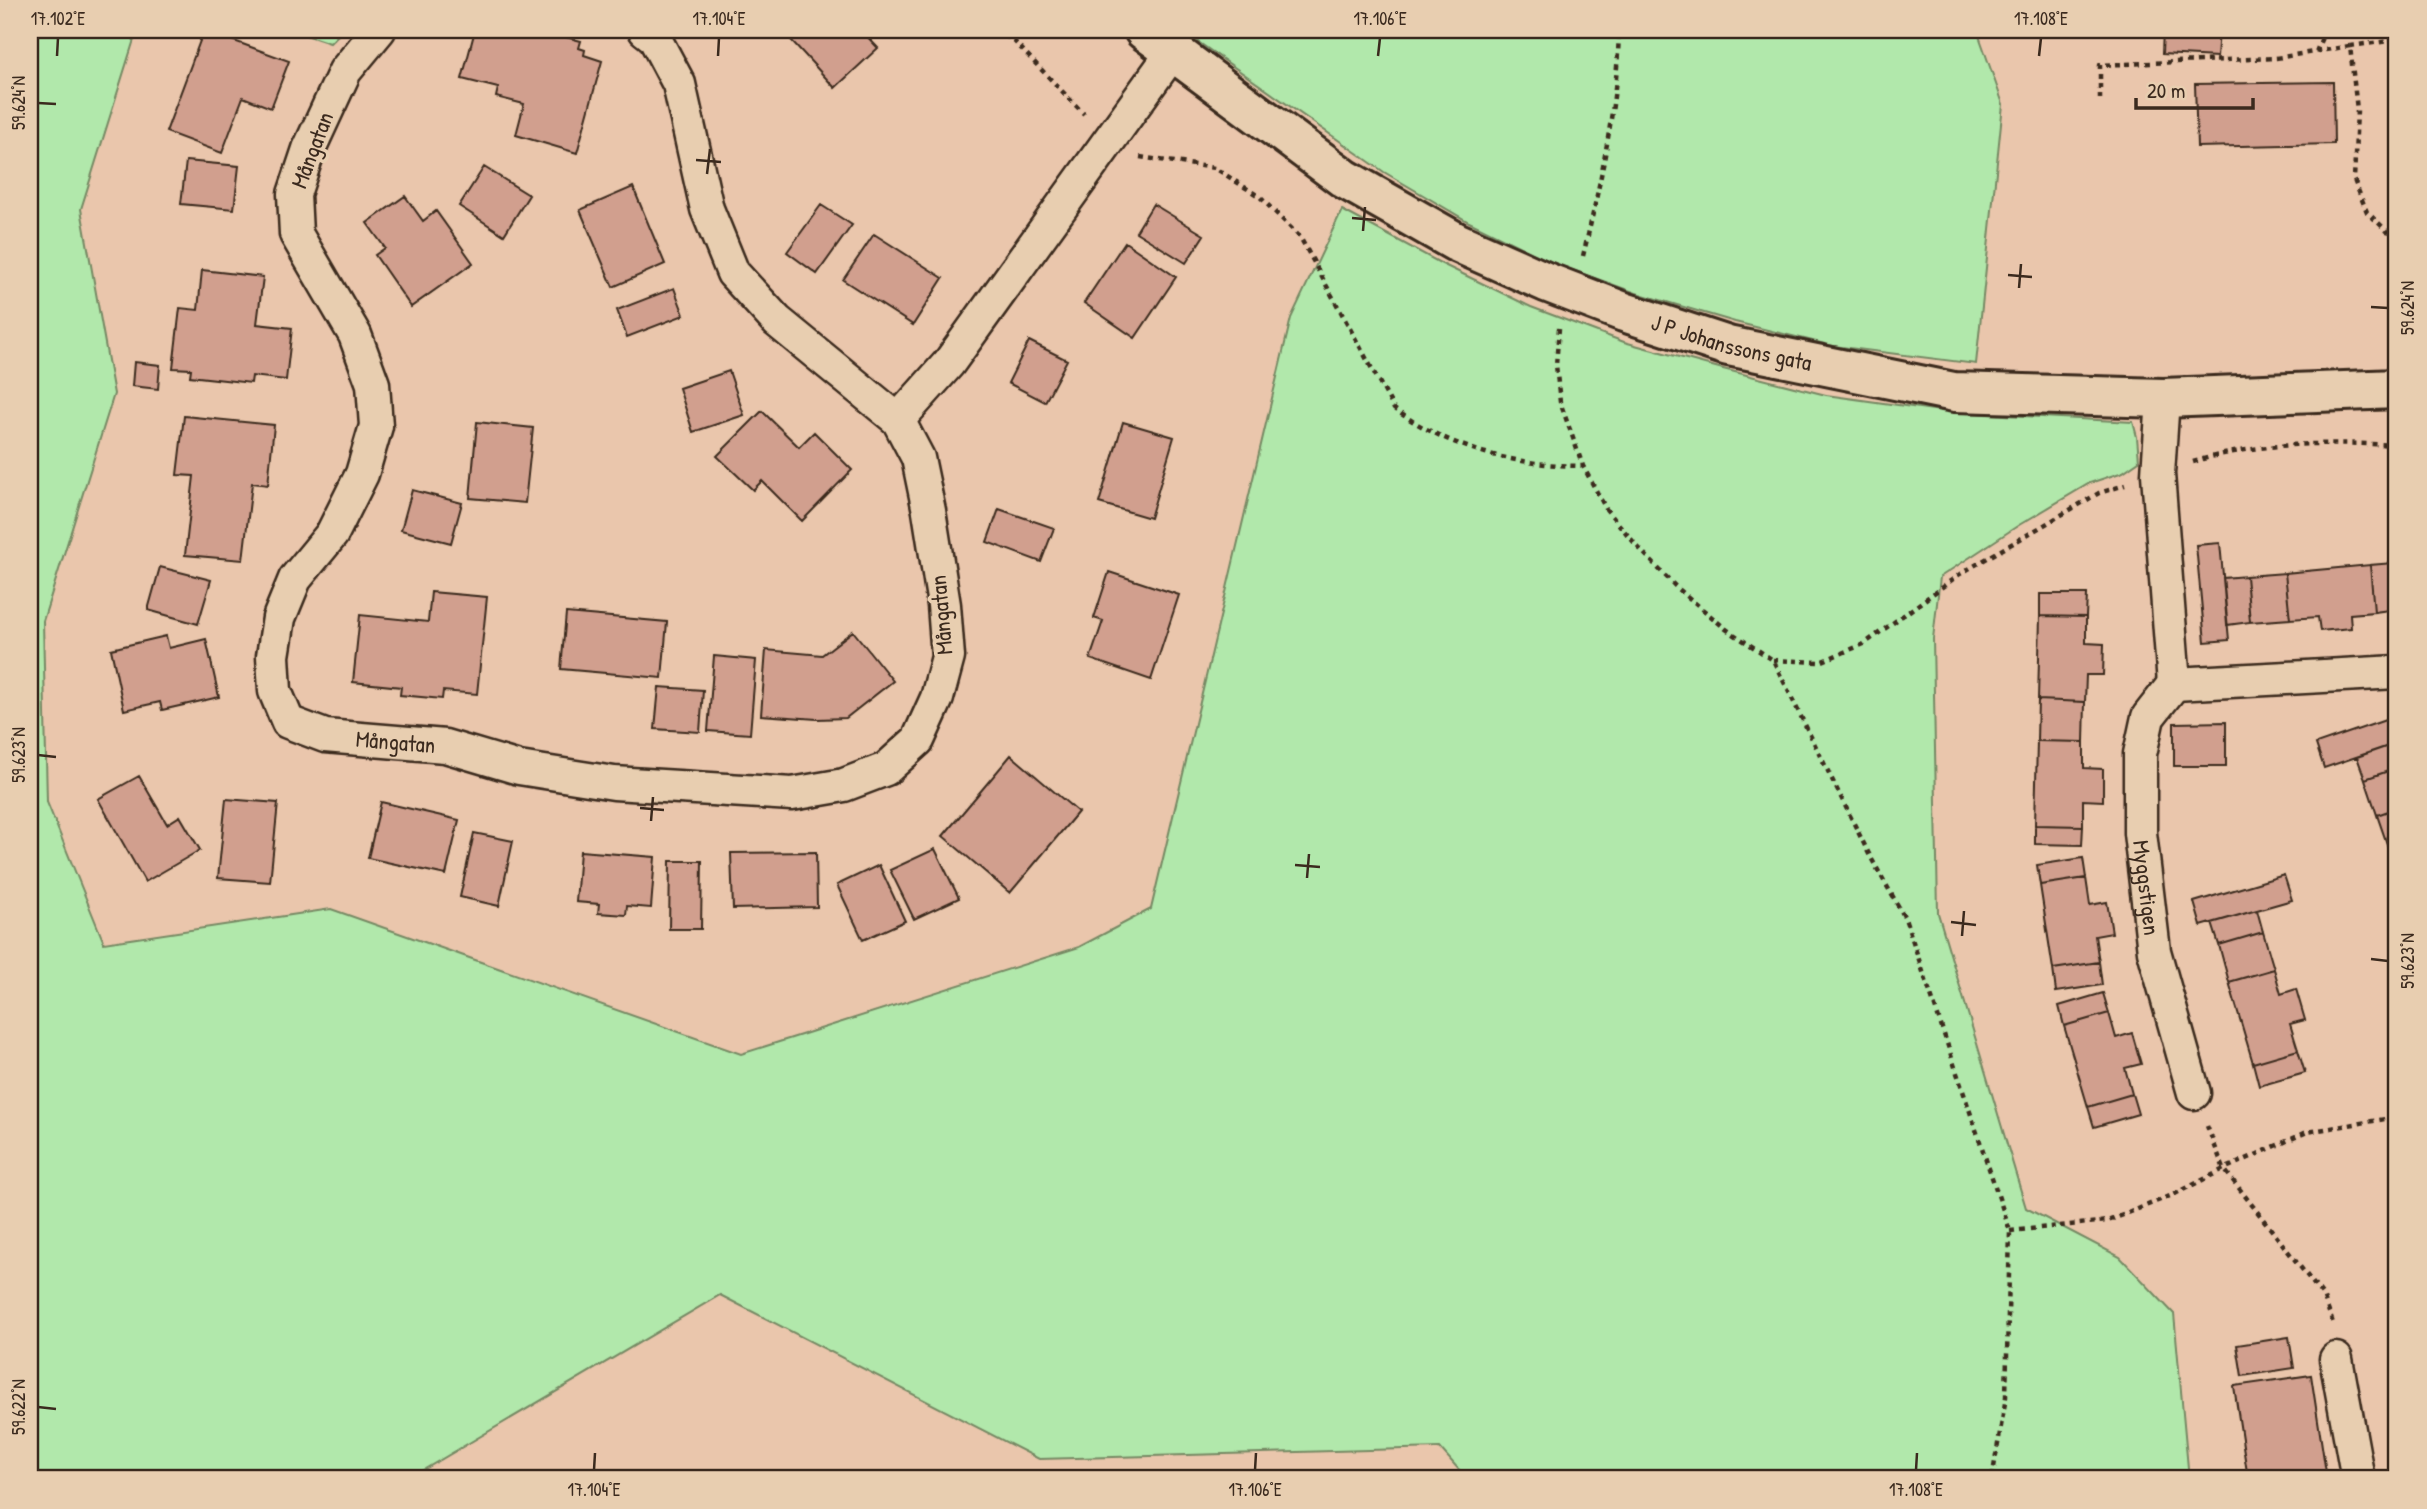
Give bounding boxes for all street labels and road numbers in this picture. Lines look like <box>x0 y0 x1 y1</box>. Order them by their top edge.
street label: Mångatan <box>283 107 340 193</box>
street label: J P Johanssons gata <box>1648 306 1815 378</box>
street label: Mångatan <box>922 574 959 656</box>
street label: Mångatan <box>355 723 437 760</box>
street label: Myggstigen <box>2126 838 2168 937</box>

